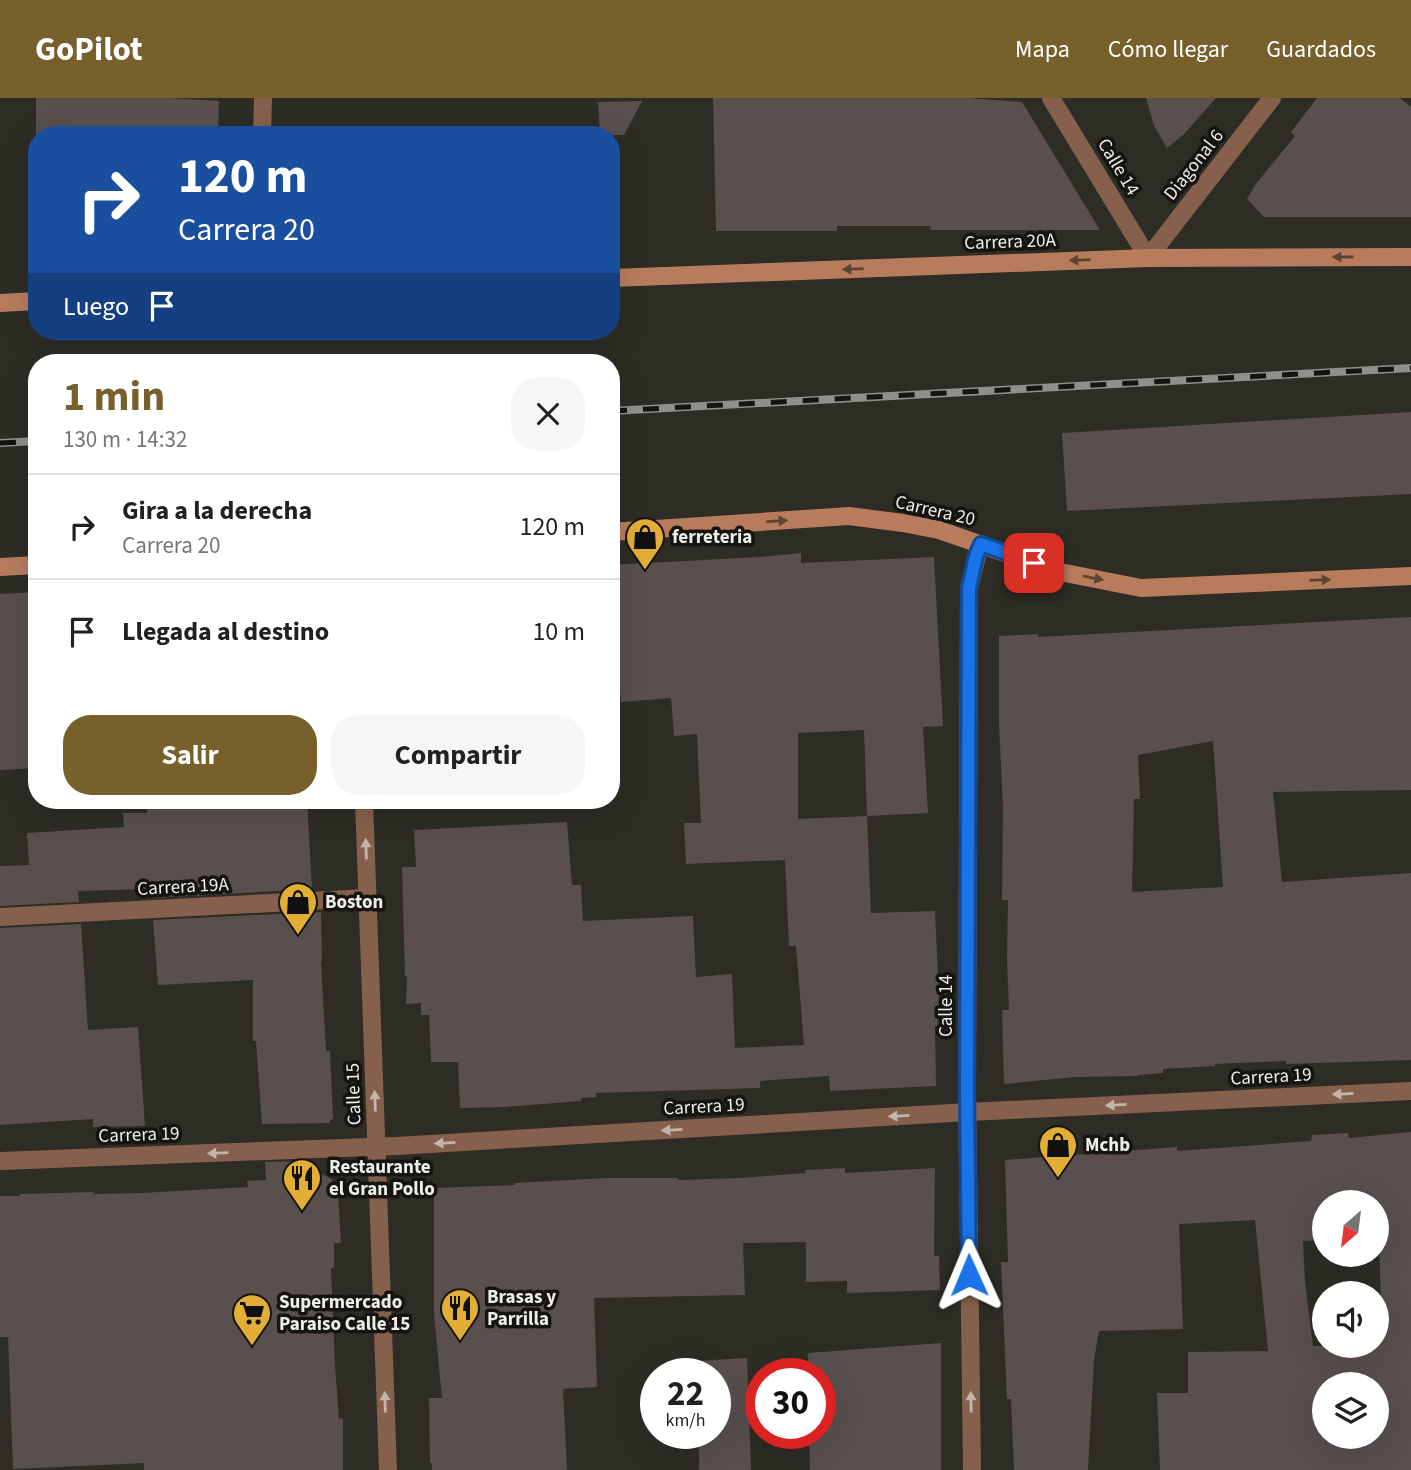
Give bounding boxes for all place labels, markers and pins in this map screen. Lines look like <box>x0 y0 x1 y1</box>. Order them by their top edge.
shop icon: ferreteria <box>624 516 666 571</box>
place label: ferreteria <box>672 524 752 551</box>
pin <box>1004 533 1064 593</box>
shop icon: Boston <box>277 881 319 936</box>
place label: Boston <box>325 889 383 916</box>
shop icon: Mchb <box>1037 1124 1079 1179</box>
place label: Mchb <box>1085 1132 1130 1159</box>
place label: Restaurante el Gran Pollo <box>329 1154 435 1203</box>
restaurant icon: Restaurante el Gran Pollo <box>281 1157 323 1212</box>
place label: Brasas y Parrilla <box>487 1284 556 1333</box>
restaurant icon: Brasas y Parrilla <box>439 1287 481 1342</box>
place label: Supermercado Paraiso Calle 15 <box>279 1289 410 1338</box>
supermarket icon: Supermercado Paraiso Calle 15 <box>231 1292 273 1347</box>

